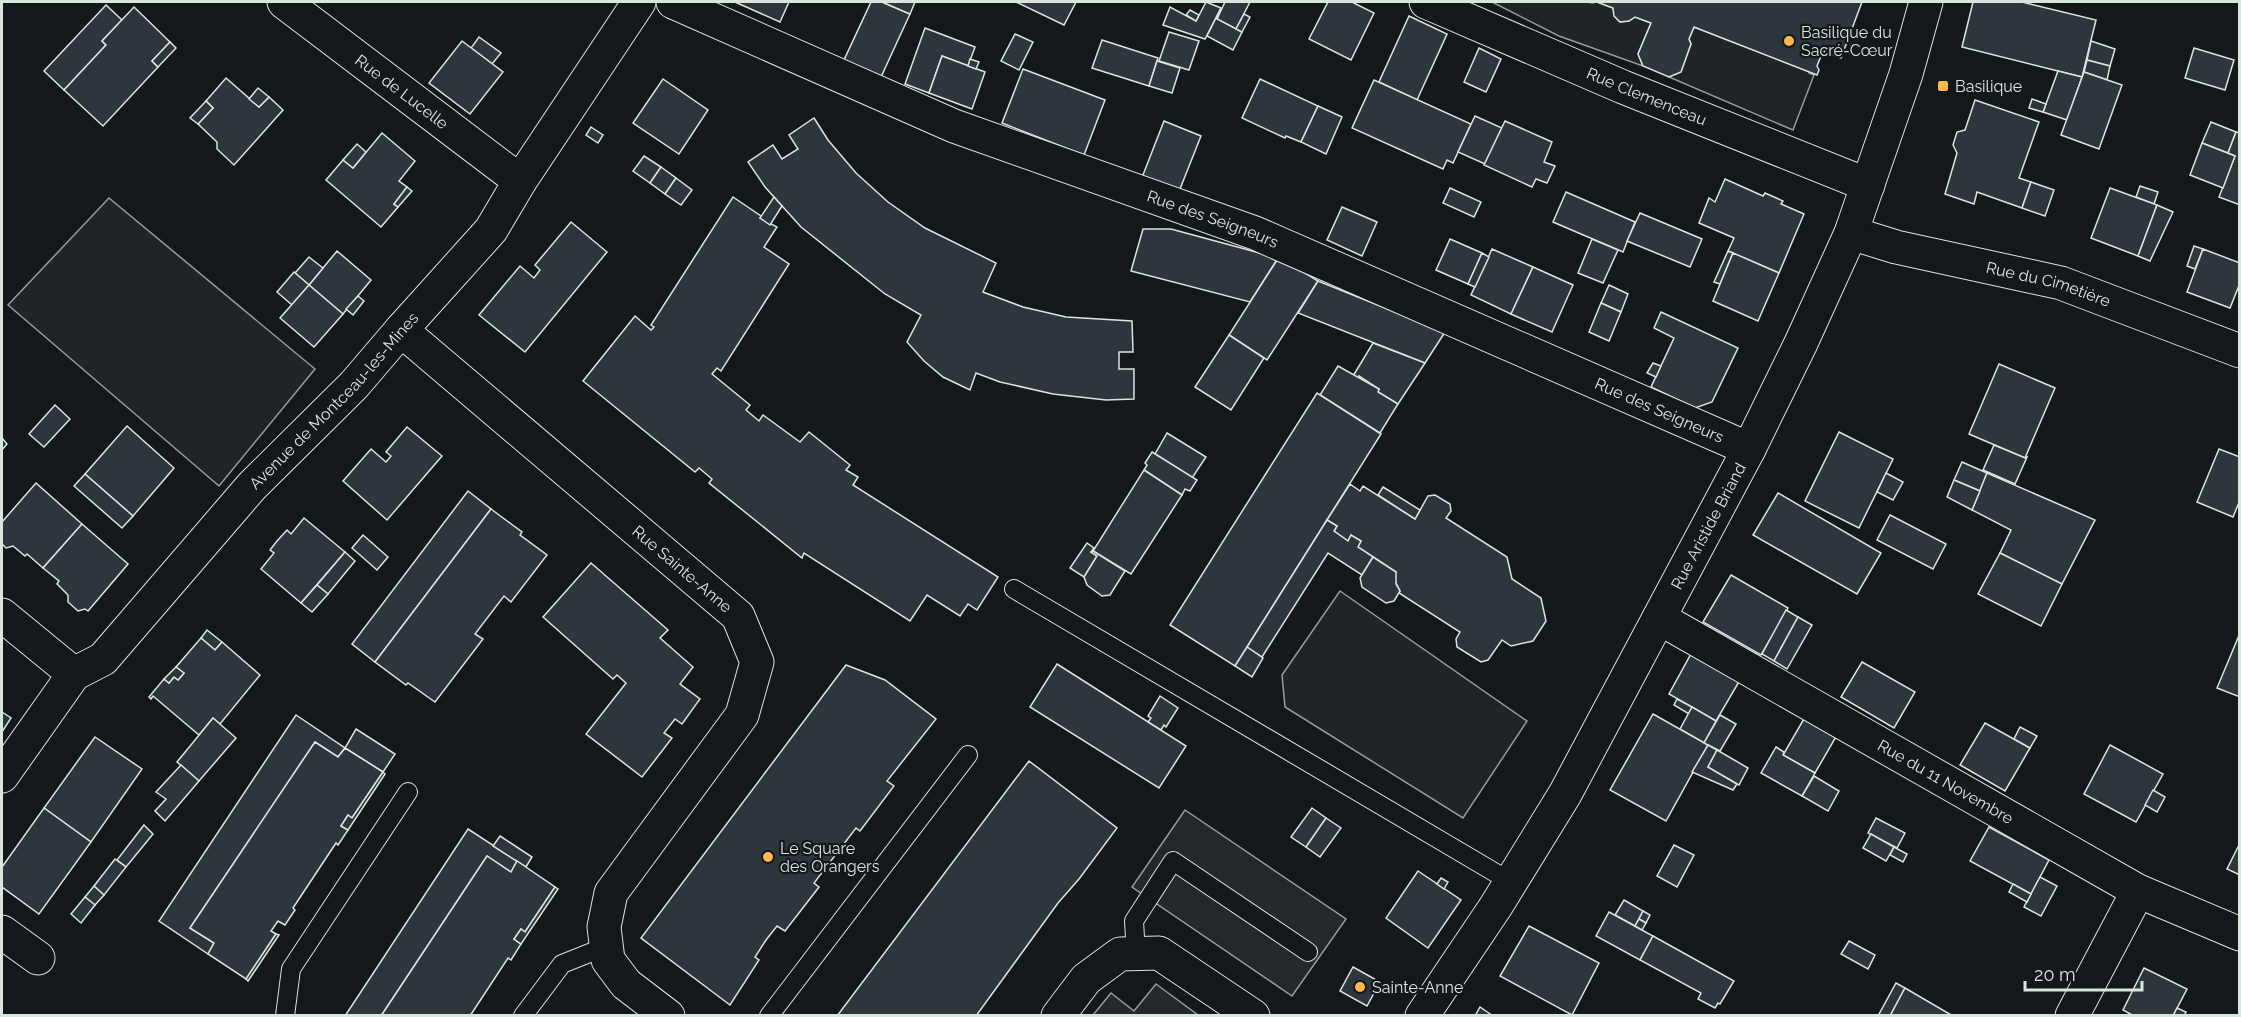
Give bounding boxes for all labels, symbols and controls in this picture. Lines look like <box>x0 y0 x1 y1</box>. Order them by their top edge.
place label: Basilique du Sacré-Cœur <box>1801 23 1893 60</box>
marker: Basilique du Sacré-Cœur <box>1782 34 1796 48</box>
street label: Rue de Lucelle <box>351 50 452 133</box>
street label: Rue Clemenceau <box>1584 63 1709 129</box>
place label: Basilique <box>1955 77 2022 96</box>
marker: Basilique <box>1936 79 1950 93</box>
street label: Rue des Seigneurs <box>1144 186 1282 252</box>
street label: Rue du Cimetière <box>1984 258 2113 311</box>
street label: Avenue de Montceau-les-Mines <box>245 308 423 493</box>
street label: Rue des Seigneurs <box>1592 374 1727 447</box>
street label: Rue Aristide Briand <box>1667 460 1750 593</box>
street label: Rue Sainte-Anne <box>628 522 736 617</box>
street label: Rue du 11 Novembre <box>1874 736 2017 828</box>
place label: Le Square des Orangers <box>780 839 880 876</box>
marker: Le Square des Orangers <box>761 850 775 864</box>
scale bar <box>2025 954 2142 992</box>
text: 20 m <box>2034 964 2076 985</box>
place label: Sainte-Anne <box>1372 978 1463 997</box>
marker: Sainte-Anne <box>1353 980 1367 994</box>

